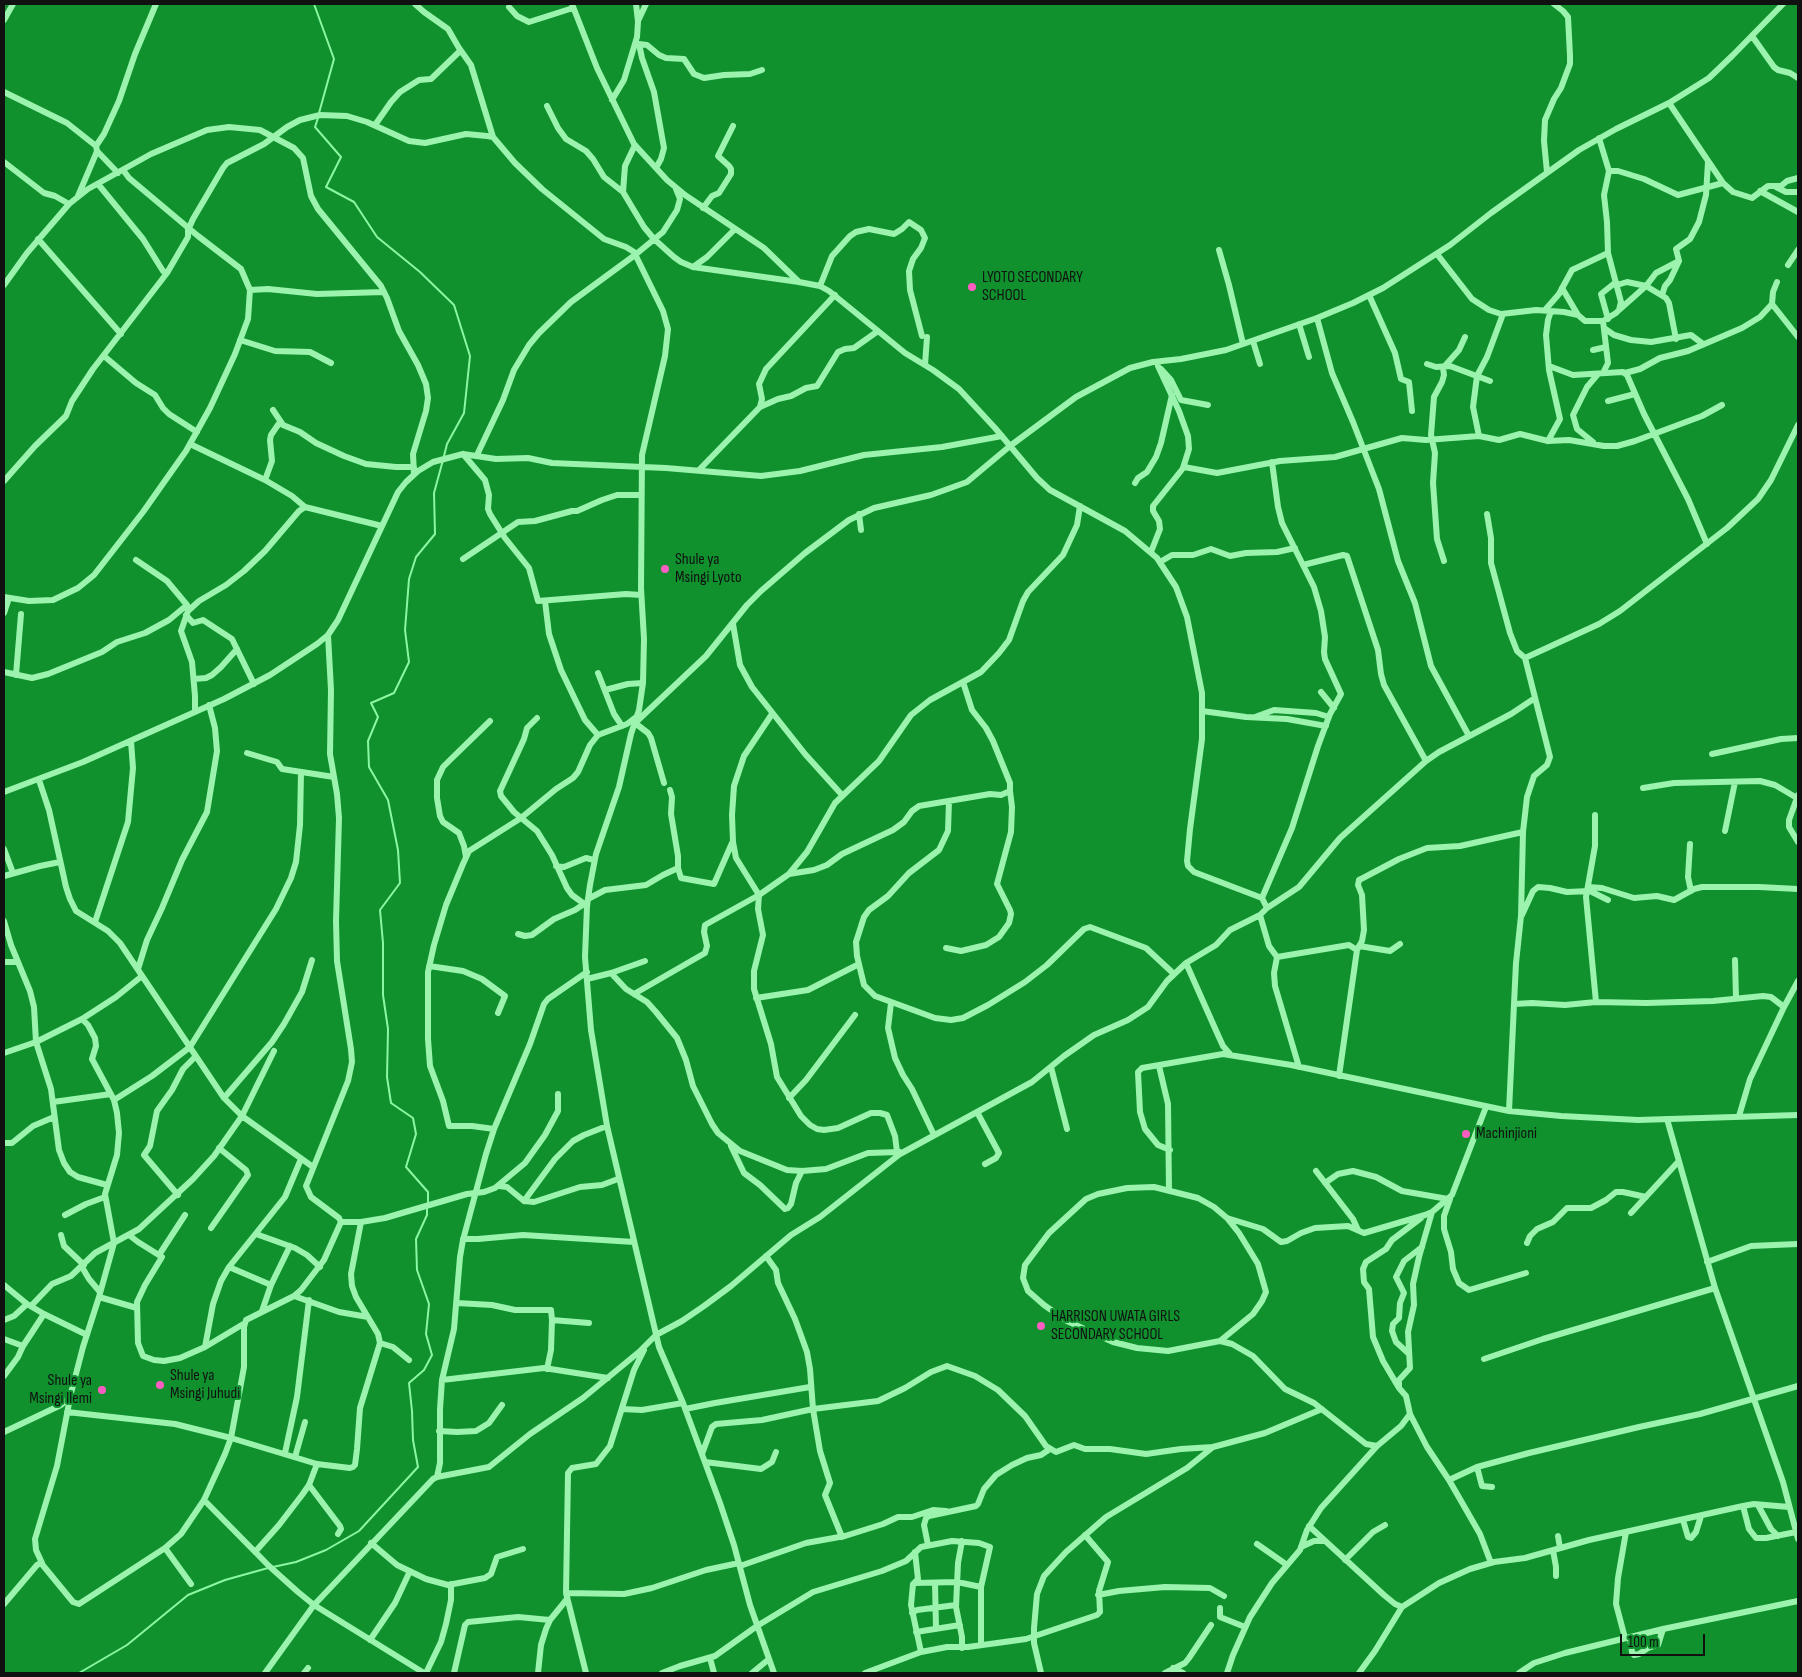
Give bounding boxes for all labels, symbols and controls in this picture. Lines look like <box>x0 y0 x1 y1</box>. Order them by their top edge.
place label: LYOTO SECONDARY SCHOOL <box>982 268 1083 306</box>
marker: LYOTO SECONDARY SCHOOL <box>966 281 978 293</box>
place label: Shule ya Msingi Lyoto <box>675 550 742 588</box>
marker: Shule ya Msingi Lyoto <box>659 563 671 575</box>
place label: Machinjioni <box>1476 1124 1537 1144</box>
marker: Machinjioni <box>1460 1128 1472 1140</box>
place label: HARRISON UWATA GIRLS SECONDARY SCHOOL <box>1051 1307 1180 1345</box>
marker: HARRISON UWATA GIRLS SECONDARY SCHOOL <box>1035 1320 1047 1332</box>
place label: Shule ya Msingi Juhudi <box>170 1366 240 1404</box>
place label: Shule ya Msingi Ilemi <box>29 1371 92 1409</box>
marker: Shule ya Msingi Juhudi <box>154 1379 166 1391</box>
marker: Shule ya Msingi Ilemi <box>96 1384 108 1396</box>
scale bar <box>1622 1624 1707 1656</box>
text: 100 m <box>1628 1633 1659 1652</box>

